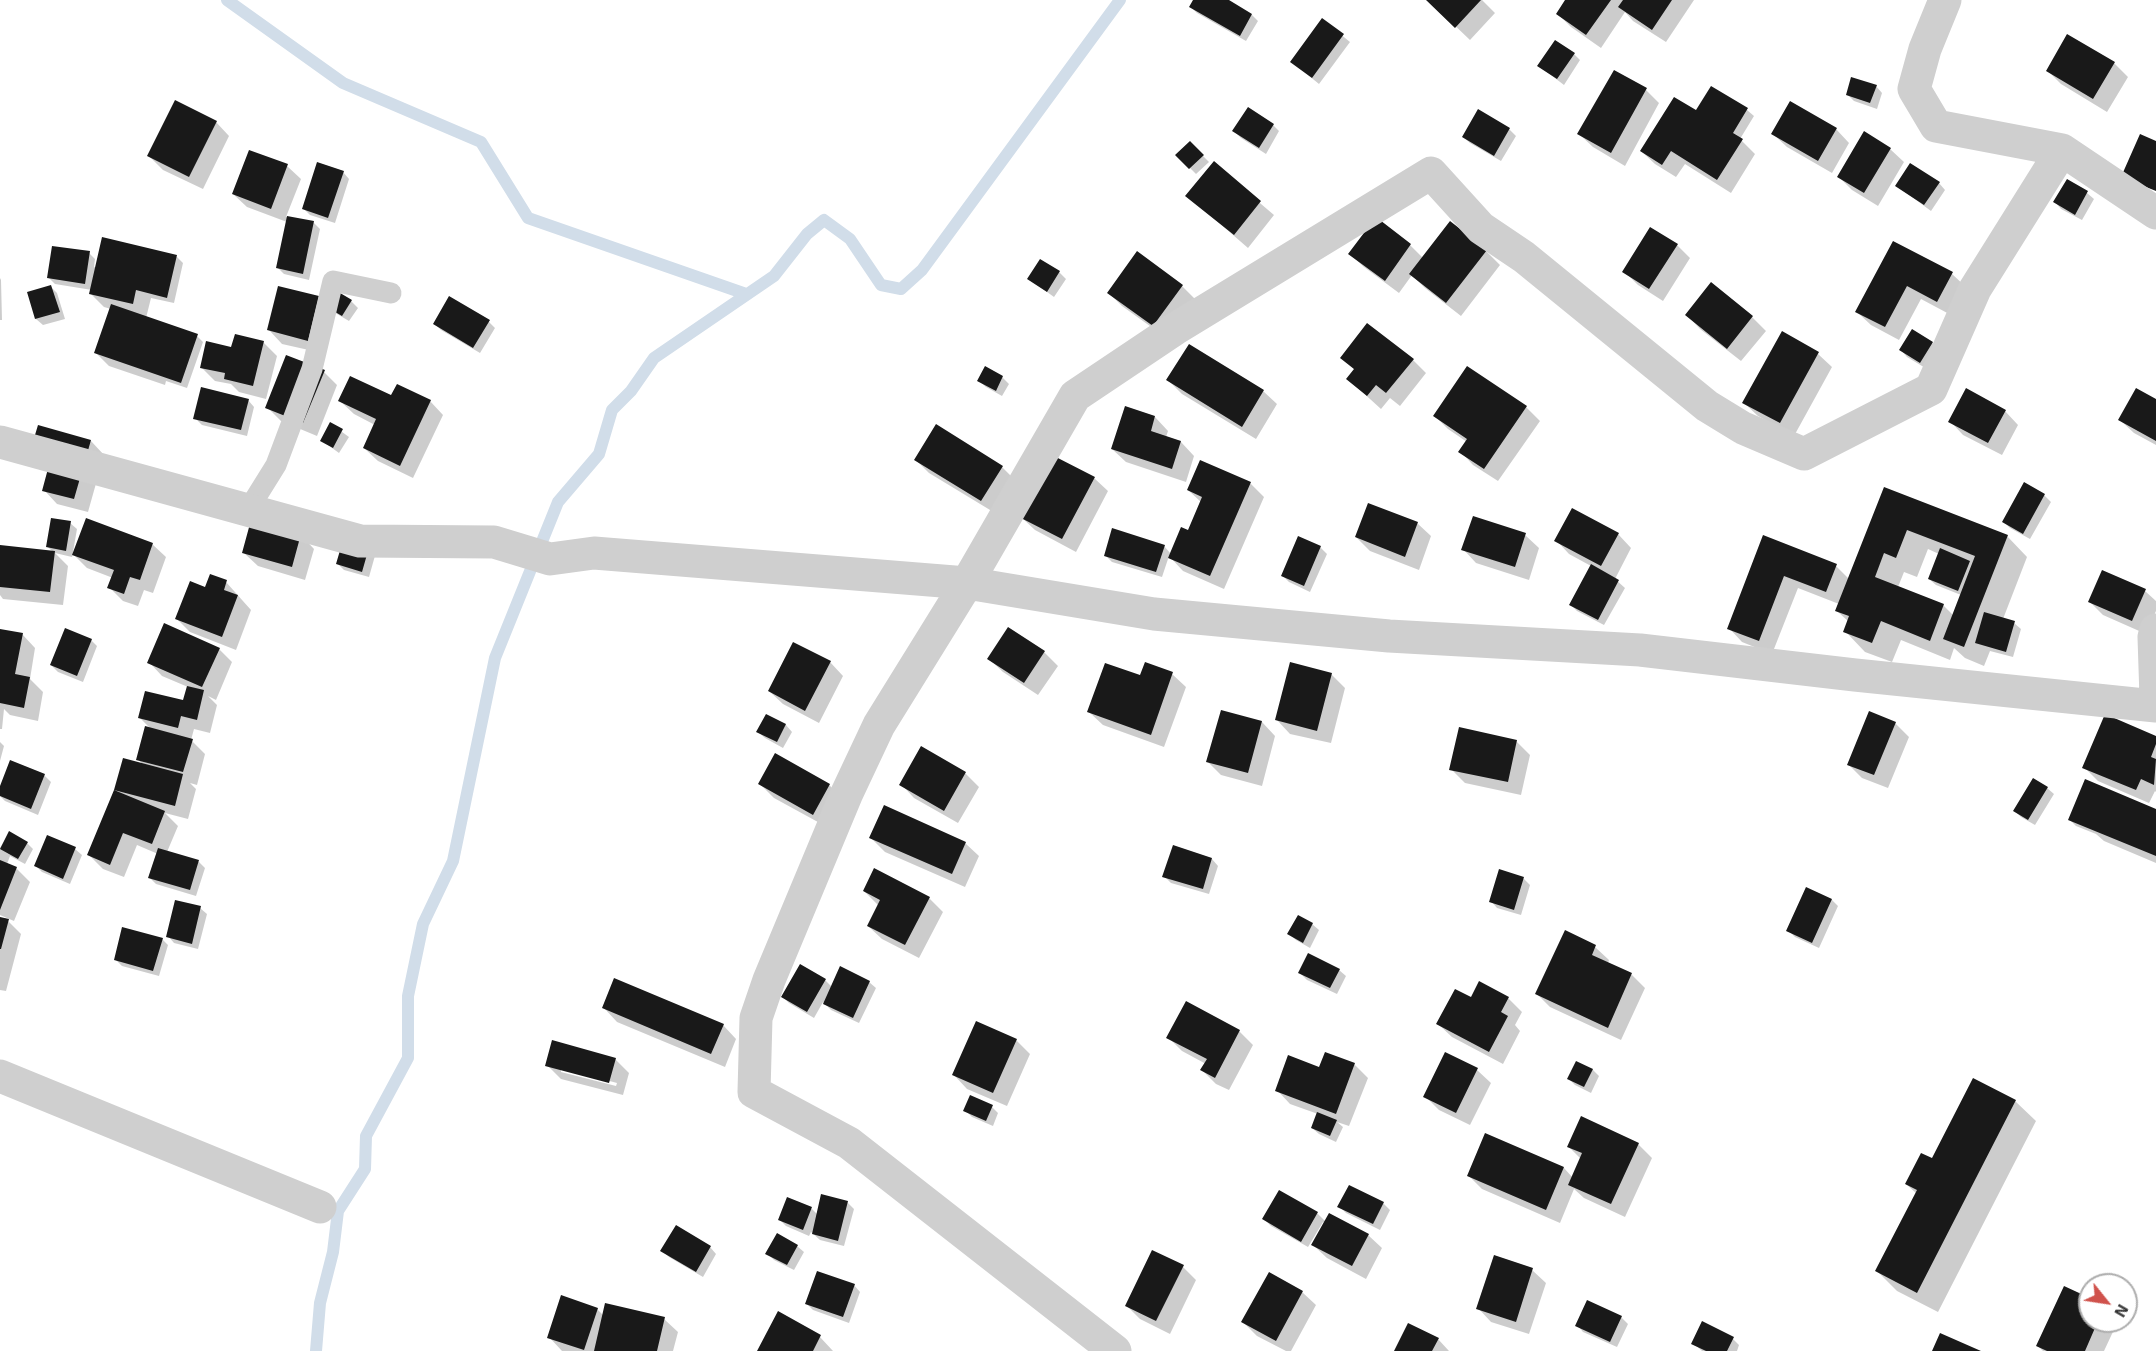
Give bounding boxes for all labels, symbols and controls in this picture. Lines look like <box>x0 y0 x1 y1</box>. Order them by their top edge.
north arrow <box>2078 1273 2138 1333</box>
text: N <box>2111 1301 2133 1321</box>

